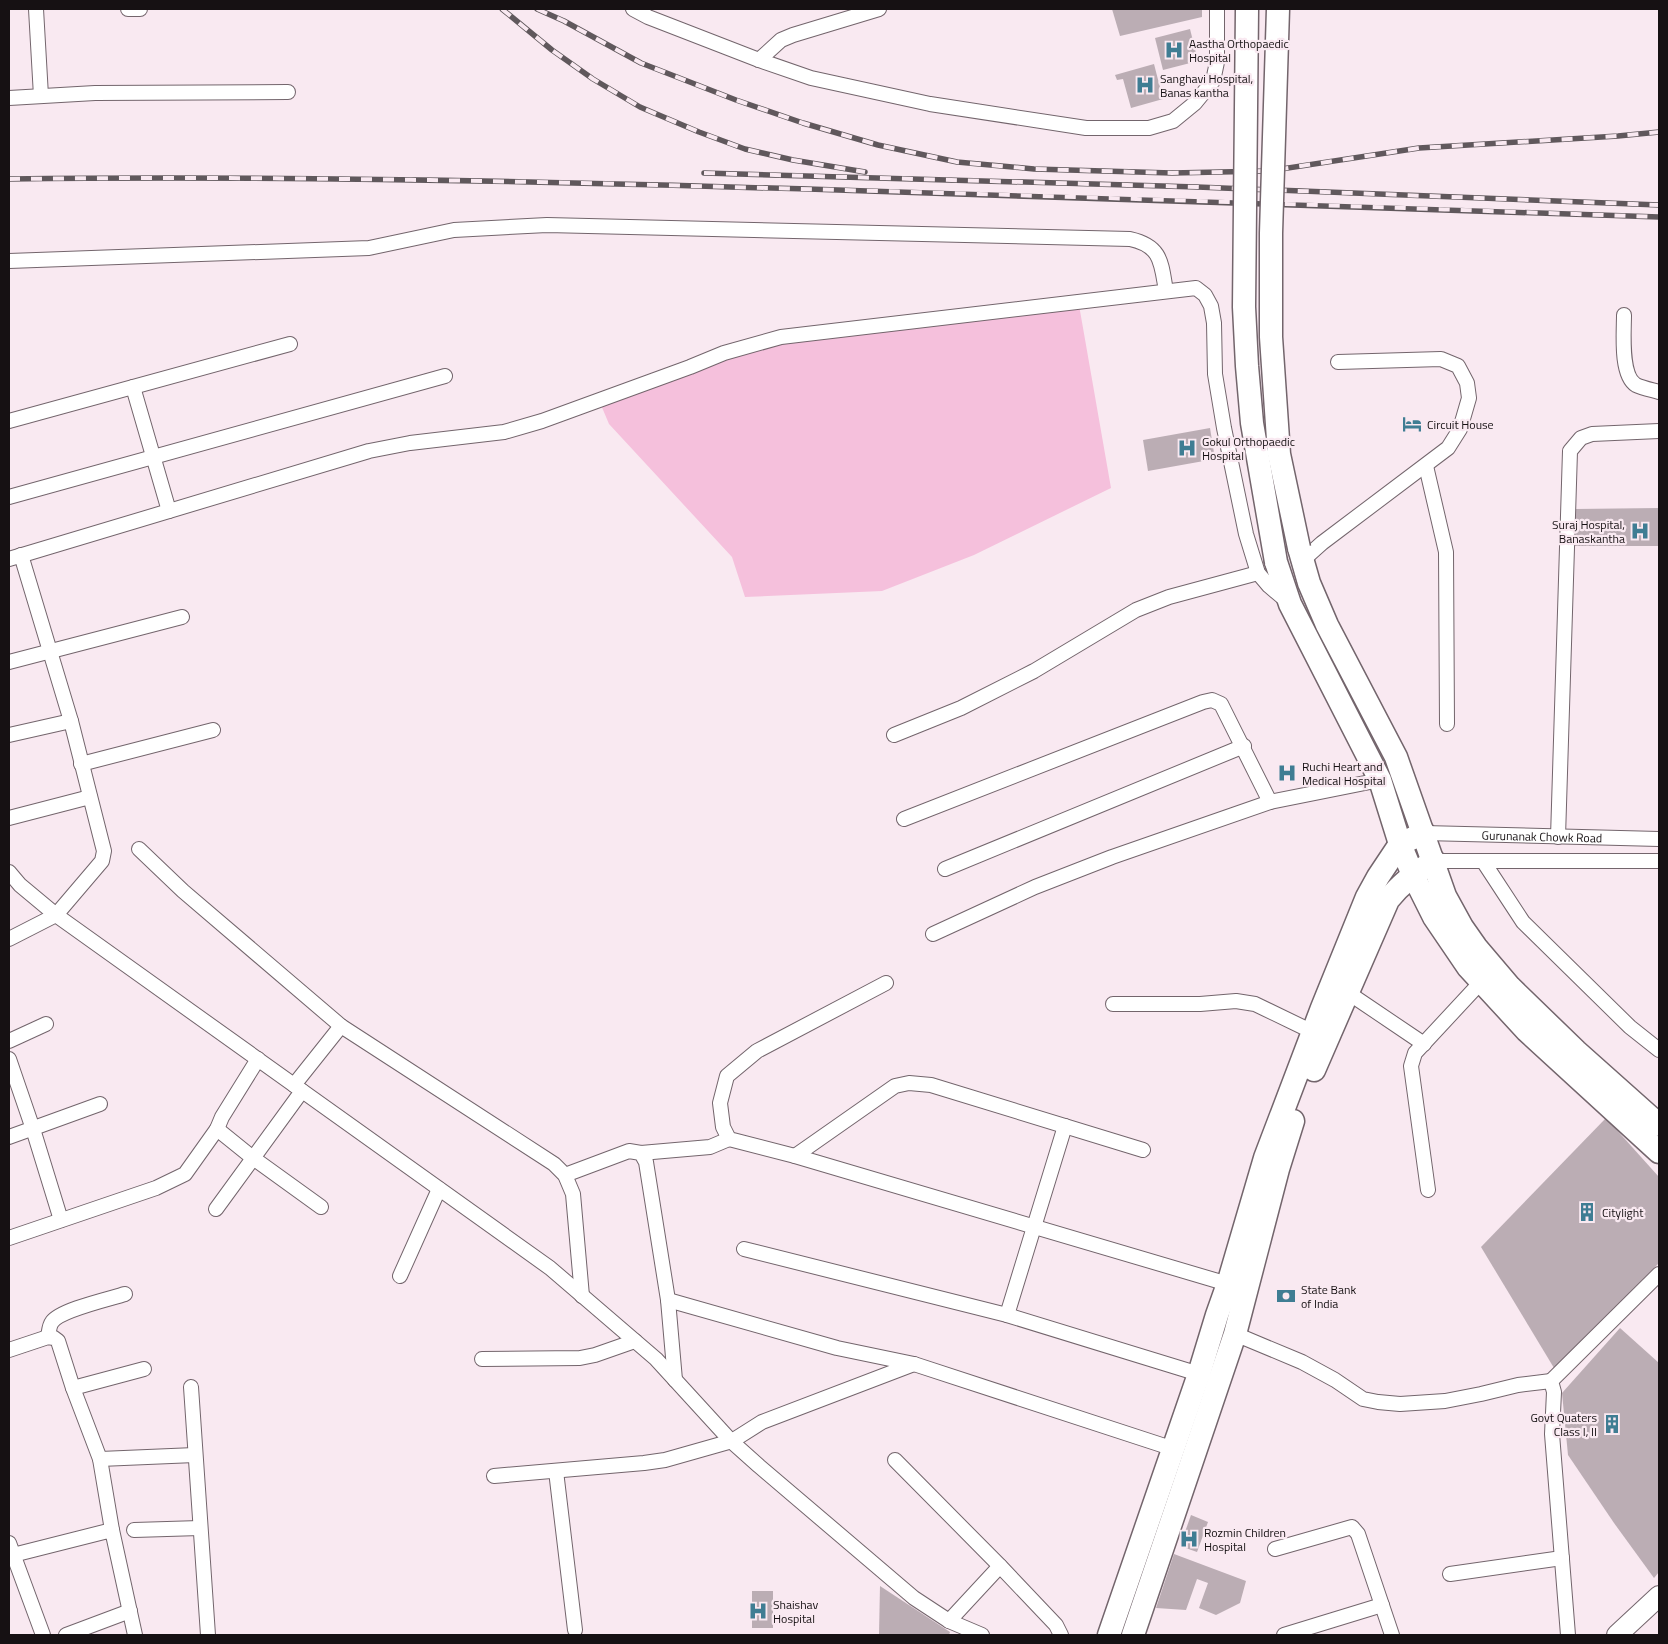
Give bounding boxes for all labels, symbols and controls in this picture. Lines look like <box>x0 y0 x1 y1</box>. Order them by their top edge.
place label: Aastha Orthopaedic Hospital <box>1189 34 1289 67</box>
hospital icon: Aastha Orthopaedic Hospital <box>1163 39 1185 61</box>
place label: Sanghavi Hospital, Banas kantha <box>1160 69 1253 102</box>
hospital icon: Sanghavi Hospital, Banas kantha <box>1134 74 1156 96</box>
hotel icon: Circuit House <box>1401 413 1423 435</box>
place label: Circuit House <box>1427 415 1494 434</box>
place label: Gokul Orthopaedic Hospital <box>1202 432 1295 465</box>
hospital icon: Gokul Orthopaedic Hospital <box>1176 437 1198 459</box>
place label: Suraj Hospital, Banaskantha <box>1552 515 1625 548</box>
hospital icon: Suraj Hospital, Banaskantha <box>1629 520 1651 542</box>
place label: Ruchi Heart and Medical Hospital <box>1302 757 1386 790</box>
hospital icon: Ruchi Heart and Medical Hospital <box>1276 762 1298 784</box>
street label: Gurunanak Chowk Road <box>1482 825 1602 847</box>
building icon: Citylight <box>1576 1201 1598 1223</box>
place label: Citylight <box>1602 1203 1644 1222</box>
place label: State Bank of India <box>1301 1280 1356 1313</box>
bank icon: State Bank of India <box>1275 1285 1297 1307</box>
place label: Govt Quaters Class I, II <box>1530 1408 1597 1441</box>
building icon: Govt Quaters Class I, II <box>1601 1413 1623 1435</box>
place label: Rozmin Children Hospital <box>1204 1523 1286 1556</box>
hospital icon: Rozmin Children Hospital <box>1178 1528 1200 1550</box>
place label: Shaishav Hospital <box>773 1595 819 1628</box>
hospital icon: Shaishav Hospital <box>747 1600 769 1622</box>

